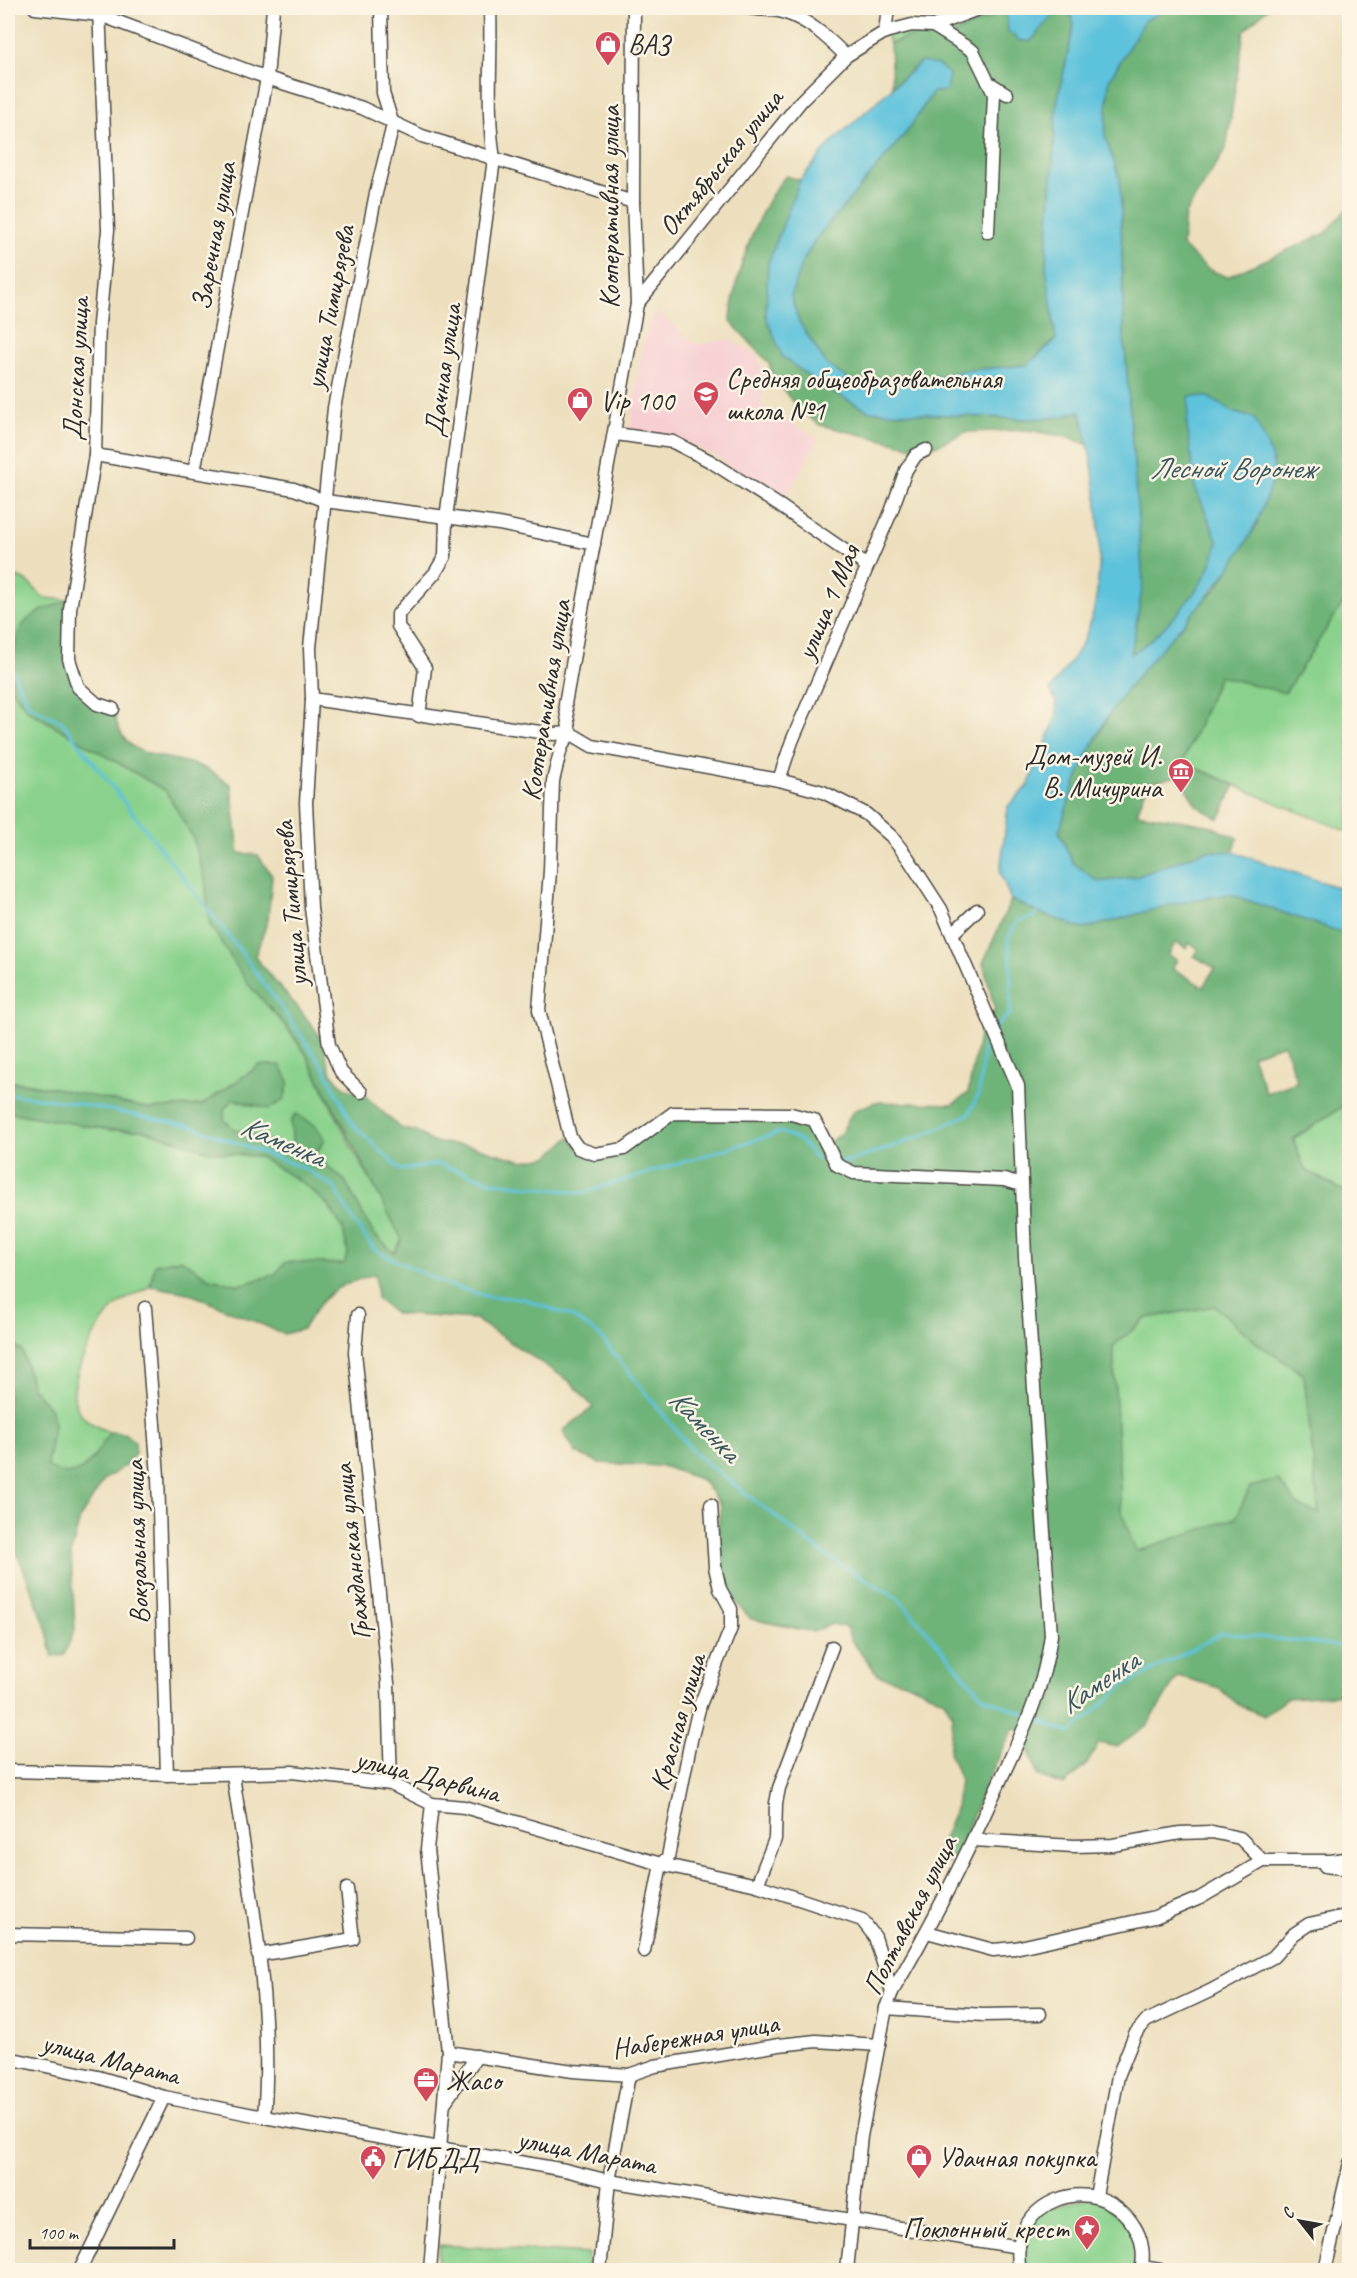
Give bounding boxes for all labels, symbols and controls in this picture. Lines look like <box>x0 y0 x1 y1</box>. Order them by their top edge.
place label: ВАЗ <box>628 27 673 62</box>
shop icon: ВАЗ <box>593 29 623 67</box>
street label: Октябрьская улица <box>650 80 792 243</box>
street label: Кооперативная улица <box>592 104 627 308</box>
street label: Заречная улица <box>183 158 244 313</box>
street label: улица Тимирязева <box>296 221 363 394</box>
street label: Донская улица <box>54 294 97 441</box>
street label: Дачная улица <box>416 299 469 439</box>
place label: Средняя общеобразовательная школа №1 <box>726 361 1003 428</box>
school or university icon: Средняя общеобразовательная школа №1 <box>691 379 721 417</box>
place label: Vip 100 <box>600 383 677 418</box>
shop icon: Vip 100 <box>565 385 595 423</box>
water label: Лесной Воронеж <box>1150 449 1321 487</box>
street label: улица 1 Мая <box>787 538 868 667</box>
street label: Кооперативная улица <box>512 595 579 803</box>
place label: Дом-музей И. В. Мичурина <box>1025 738 1164 805</box>
museum icon: Дом-музей И. В. Мичурина <box>1166 756 1196 794</box>
street label: улица Тимирязева <box>266 818 315 990</box>
water label: Каменка <box>235 1106 334 1177</box>
water label: Каменка <box>661 1380 752 1472</box>
street label: Вокзальная улица <box>116 1458 157 1625</box>
street label: Гражданская улица <box>325 1460 378 1642</box>
water label: Каменка <box>1052 1640 1149 1722</box>
street label: Красная улица <box>641 1648 714 1794</box>
street label: улица Дарвина <box>350 1740 506 1811</box>
street label: Полтавская улица <box>854 1828 965 2001</box>
street label: Набережная улица <box>609 2005 783 2066</box>
street label: улица Марата <box>37 2024 186 2093</box>
place label: Жасо <box>446 2063 504 2098</box>
office icon: Жасо <box>411 2065 441 2103</box>
street label: улица Марата <box>513 2121 662 2183</box>
place label: Удачная покупка <box>938 2140 1098 2175</box>
place label: ГИБДД <box>392 2141 481 2176</box>
shop icon: Удачная покупка <box>904 2142 934 2180</box>
public building icon: ГИБДД <box>358 2143 388 2181</box>
north arrow <box>1270 2191 1330 2251</box>
text: С <box>1277 2203 1300 2222</box>
place label: Поклонный крест <box>903 2211 1070 2246</box>
scale bar <box>30 2212 174 2250</box>
place icon: Поклонный крест <box>1072 2213 1102 2251</box>
text: 100 m <box>39 2222 80 2244</box>

